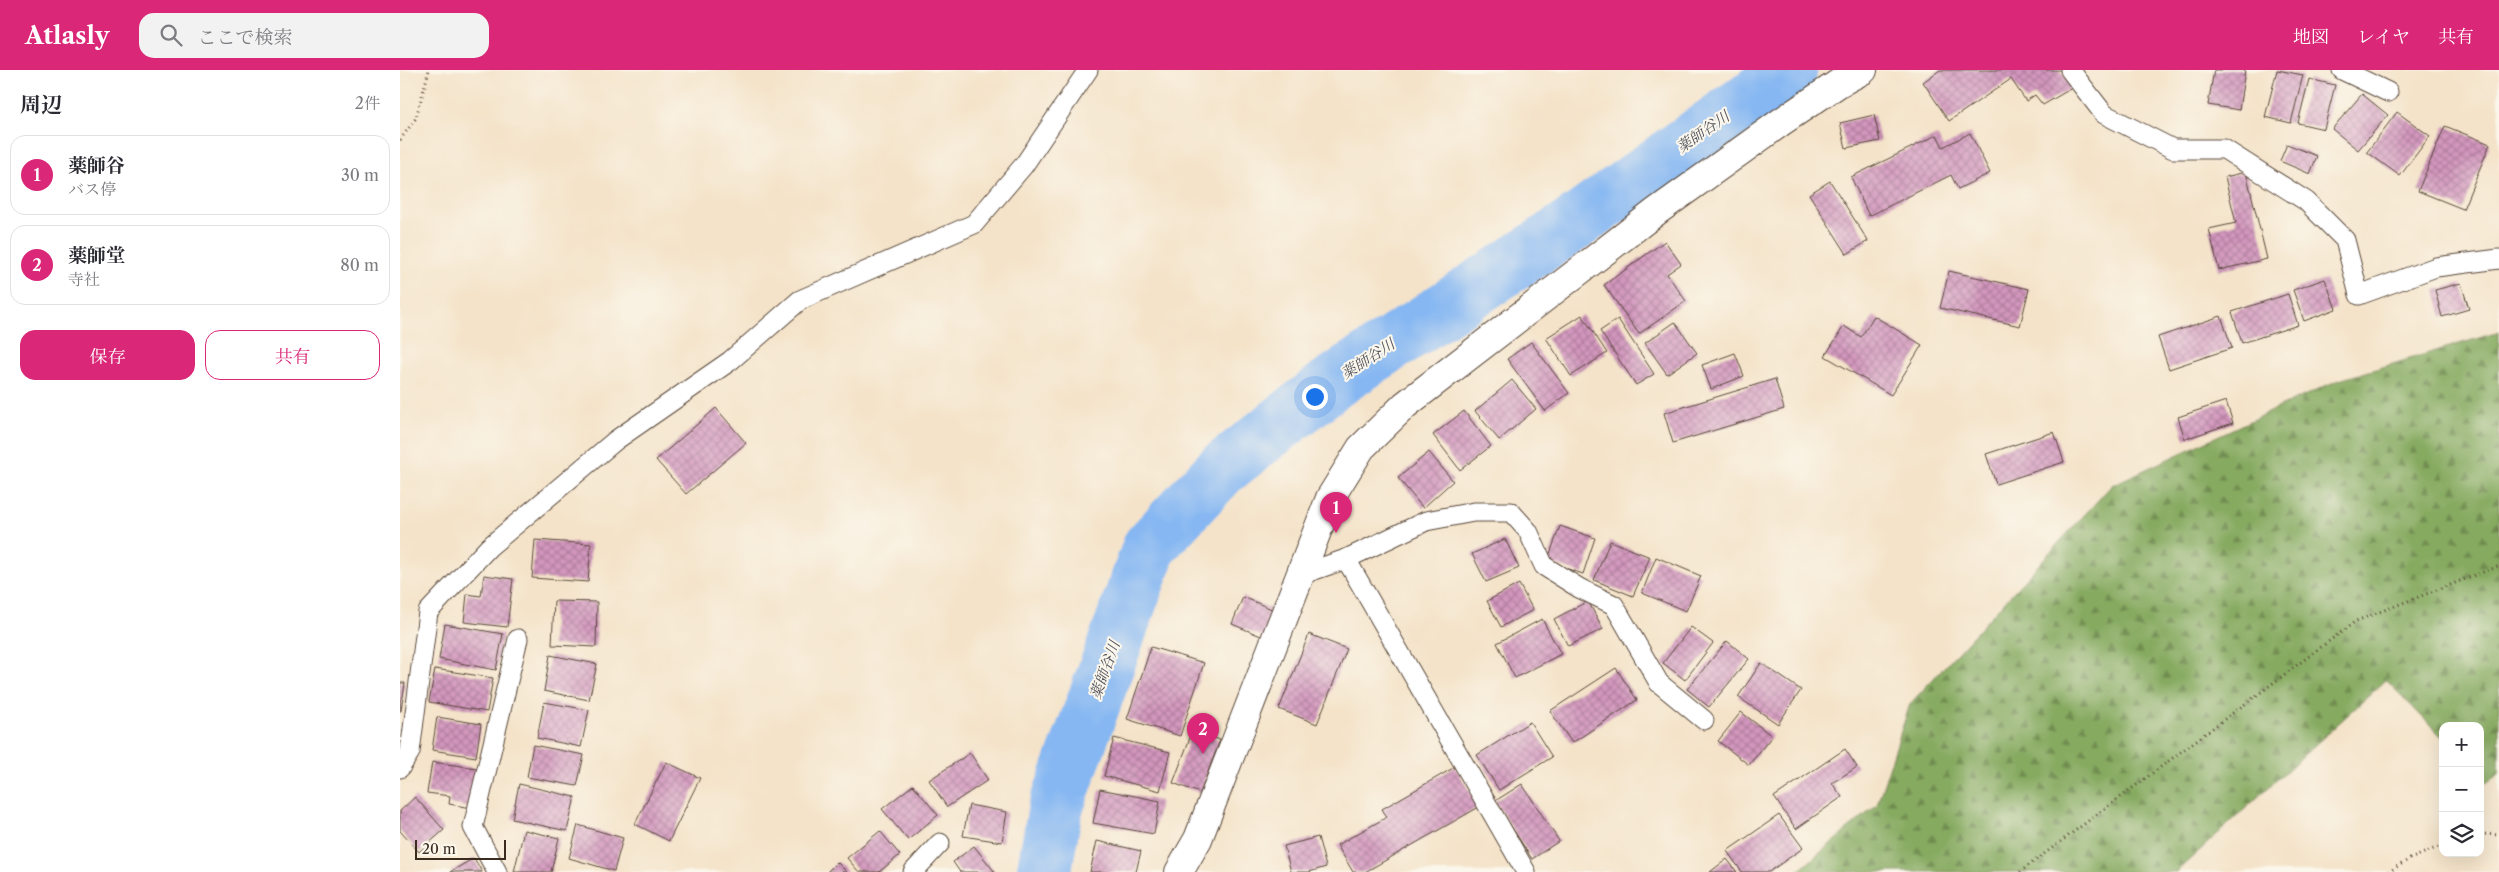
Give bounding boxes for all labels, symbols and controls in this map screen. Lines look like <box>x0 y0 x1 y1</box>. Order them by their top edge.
search box <box>139 13 489 58</box>
text: Atlasly <box>25 21 109 50</box>
icon: search <box>157 21 185 49</box>
text: ここで検索 <box>197 26 292 49</box>
text: 地図 <box>2293 26 2329 48</box>
text: レイヤ <box>2357 26 2410 48</box>
text: 共有 <box>2438 26 2474 48</box>
text: 周辺 <box>20 92 62 117</box>
text: 2件 <box>355 93 380 113</box>
water label: 薬師谷川 <box>1673 105 1734 157</box>
text: 薬師谷 <box>68 154 125 177</box>
text: 1 <box>33 165 41 185</box>
text: 30 m <box>341 165 379 185</box>
text: バス停 <box>68 179 116 199</box>
text: 薬師堂 <box>68 244 125 267</box>
text: 2 <box>32 255 42 275</box>
text: 80 m <box>340 255 379 275</box>
text: 寺社 <box>68 269 100 289</box>
button: 保存 <box>20 330 195 380</box>
button: 共有 <box>205 330 380 380</box>
water label: 薬師谷川 <box>1337 333 1400 383</box>
your location <box>1302 384 1328 410</box>
pin: 1 <box>1320 492 1352 533</box>
water label: 薬師谷川 <box>1085 637 1124 701</box>
pin: 2 <box>1187 713 1219 754</box>
map controls <box>2439 722 2484 857</box>
button: + <box>2439 722 2484 767</box>
button: − <box>2439 767 2484 812</box>
button: layers <box>2439 812 2484 857</box>
scale bar <box>415 837 506 860</box>
text: 20 m <box>422 840 456 858</box>

